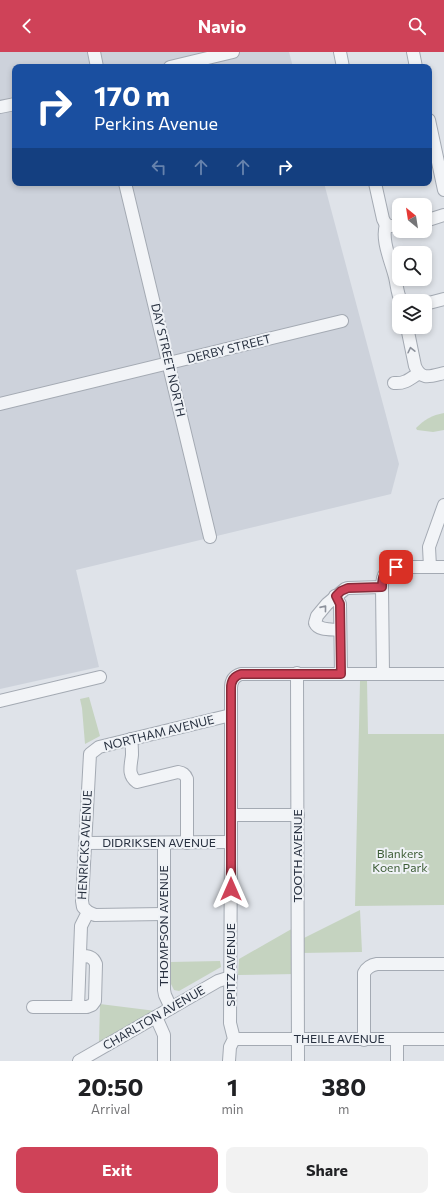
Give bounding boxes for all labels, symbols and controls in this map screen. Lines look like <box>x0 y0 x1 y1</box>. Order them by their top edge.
icon: back <box>16 15 38 37</box>
text: Navio <box>198 15 246 37</box>
icon: search <box>406 15 428 37</box>
text: 170 m <box>94 78 170 112</box>
icon: right <box>28 80 80 132</box>
text: Perkins Avenue <box>94 112 218 134</box>
icon: left <box>148 156 170 178</box>
icon: ahead <box>190 156 212 178</box>
icon: ahead <box>232 156 254 178</box>
icon: right <box>274 156 296 178</box>
north arrow <box>392 198 432 238</box>
map controls <box>392 198 432 334</box>
button: search <box>392 246 432 286</box>
button: layers <box>392 294 432 334</box>
street label: DAY STREET NORTH <box>149 302 189 418</box>
street label: DERBY STREET <box>185 331 273 365</box>
one-way arrow <box>408 347 416 354</box>
pin <box>379 550 413 584</box>
icon: arrive <box>385 556 407 578</box>
one-way arrow <box>319 605 326 613</box>
street label: NORTHAM AVENUE <box>102 712 215 753</box>
street label: HENRICKS AVENUE <box>74 790 94 900</box>
street label: TOOTH AVENUE <box>290 809 304 903</box>
street label: DIDRIKSEN AVENUE <box>102 835 216 849</box>
park label: Blankers Koen Park <box>372 846 428 874</box>
street label: THOMPSON AVENUE <box>156 865 170 987</box>
position arrow <box>210 868 252 910</box>
street label: SPITZ AVENUE <box>223 923 237 1007</box>
street label: CHARLTON AVENUE <box>100 982 207 1052</box>
street label: THEILE AVENUE <box>293 1031 385 1045</box>
text: 20:50 <box>78 1072 144 1101</box>
text: 1 <box>227 1072 238 1101</box>
text: 380 <box>321 1072 366 1101</box>
text: Arrival <box>91 1101 130 1117</box>
text: min <box>221 1101 244 1117</box>
text: m <box>338 1101 349 1117</box>
button: Exit <box>16 1147 218 1193</box>
button: Share <box>226 1147 428 1193</box>

